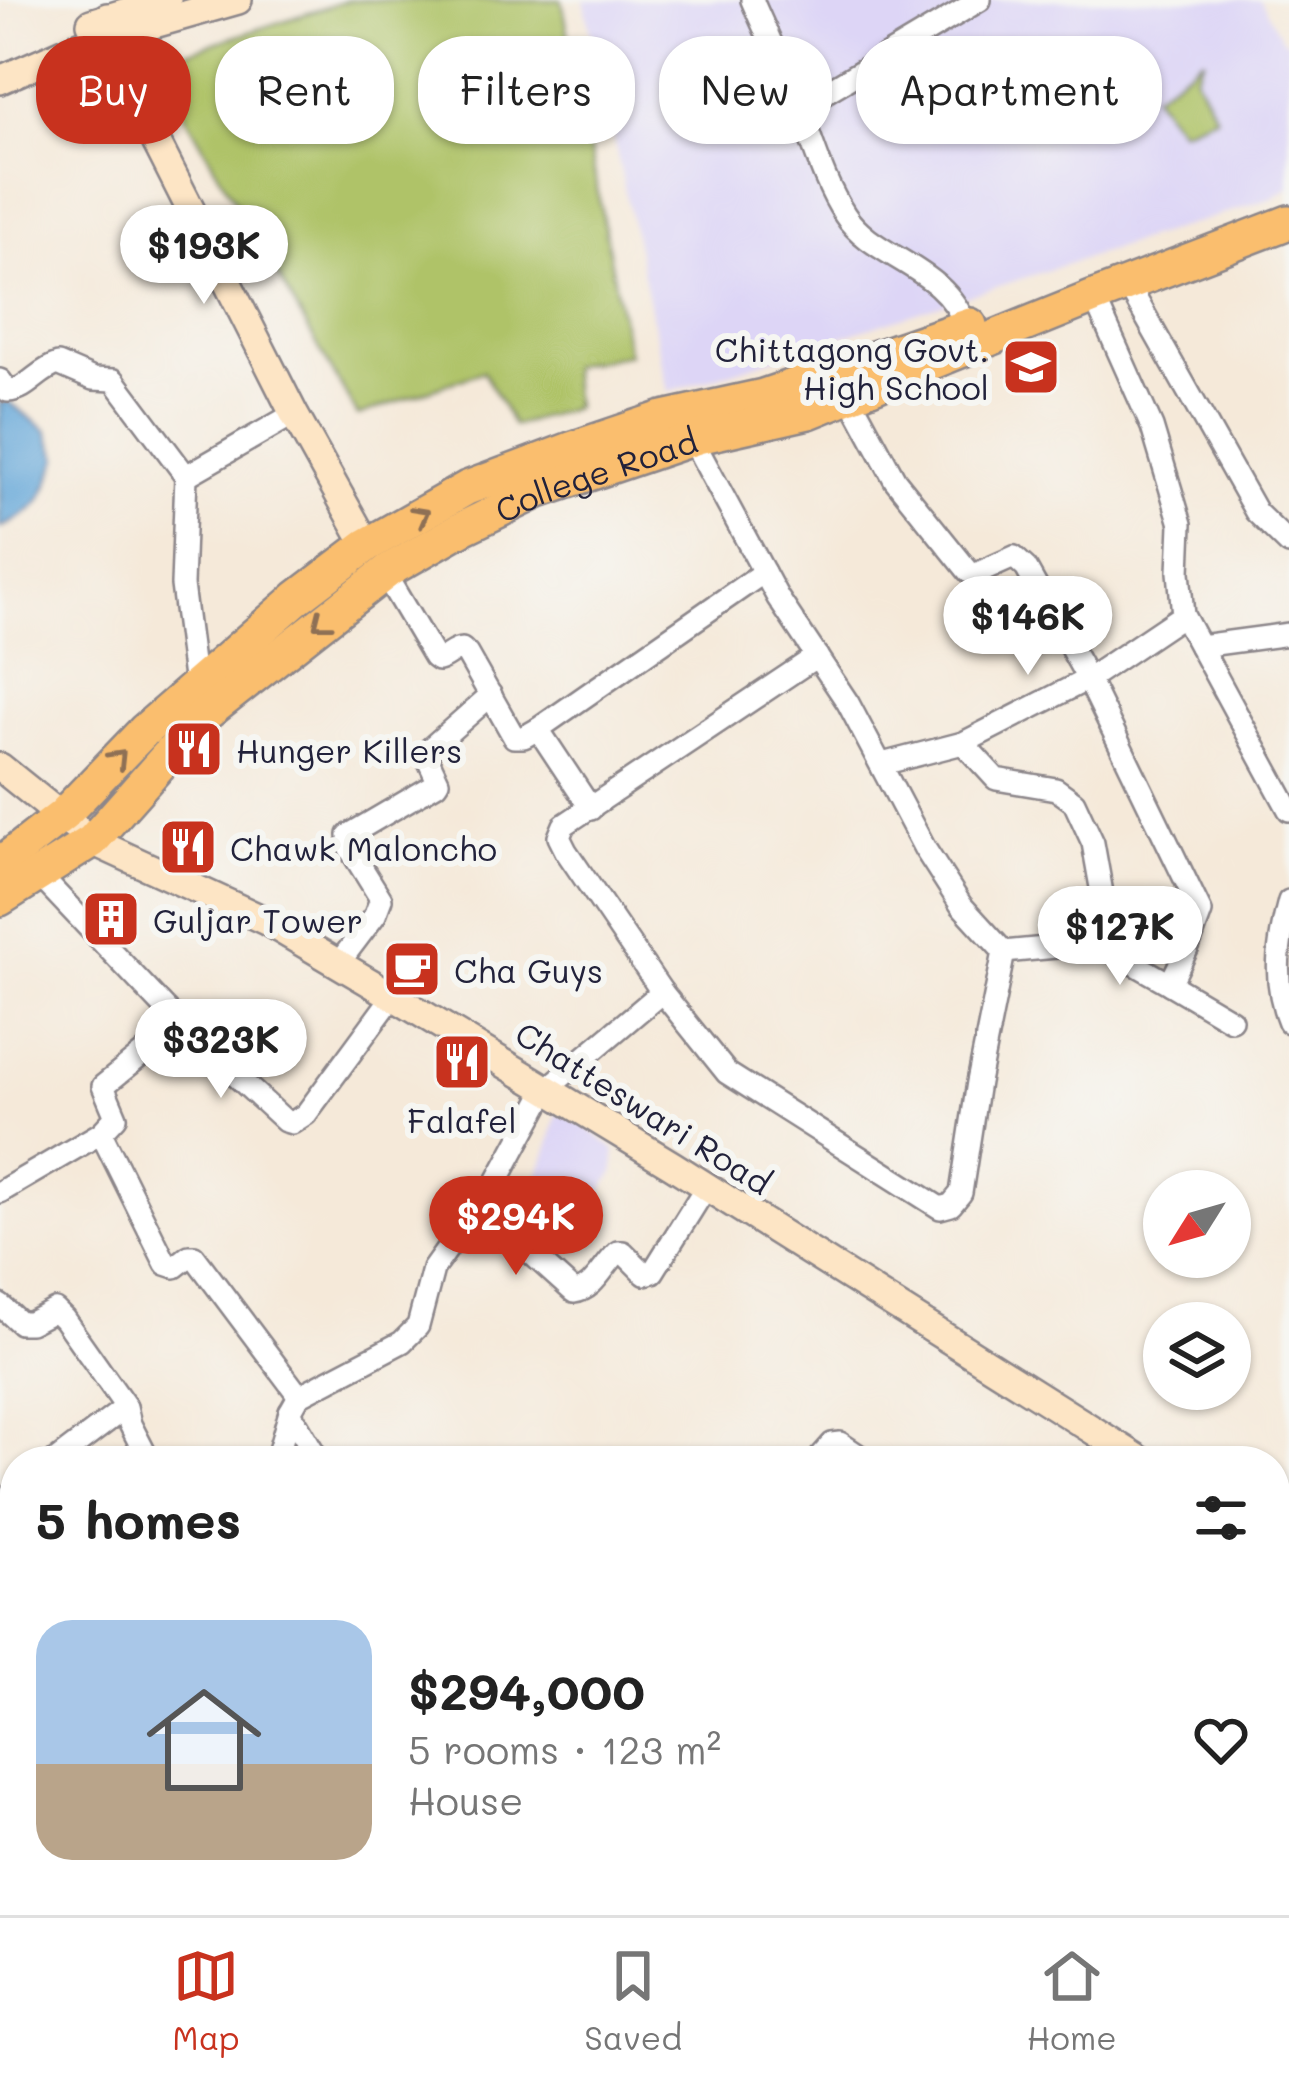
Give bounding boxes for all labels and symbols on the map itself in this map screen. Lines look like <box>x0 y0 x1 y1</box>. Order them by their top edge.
pin: $193K <box>120 205 288 307</box>
place label: Chittagong Govt. High School <box>715 327 989 408</box>
school or university icon: Chittagong Govt. High School <box>1000 336 1062 398</box>
street label: College Road <box>487 417 702 531</box>
one-way arrow <box>408 506 429 529</box>
pin: $146K <box>944 576 1112 678</box>
one-way arrow <box>313 608 335 629</box>
restaurant icon: Hunger Killers <box>163 718 225 780</box>
place label: Hunger Killers <box>236 728 462 771</box>
one-way arrow <box>103 750 125 772</box>
restaurant icon: Chawk Maloncho <box>157 816 219 878</box>
place label: Chawk Maloncho <box>230 826 497 869</box>
pin: $127K <box>1036 886 1204 988</box>
building icon: Guljar Tower <box>80 888 142 950</box>
place label: Guljar Tower <box>153 898 363 941</box>
cafe icon: Cha Guys <box>381 938 443 1000</box>
place label: Cha Guys <box>454 948 603 992</box>
pin: $323K <box>137 999 305 1101</box>
street label: Chatteswari Road <box>508 1011 780 1203</box>
restaurant icon: Falafel <box>431 1031 493 1093</box>
place label: Falafel <box>407 1098 517 1141</box>
north arrow <box>1143 1170 1251 1278</box>
pin: $294K <box>432 1176 600 1278</box>

